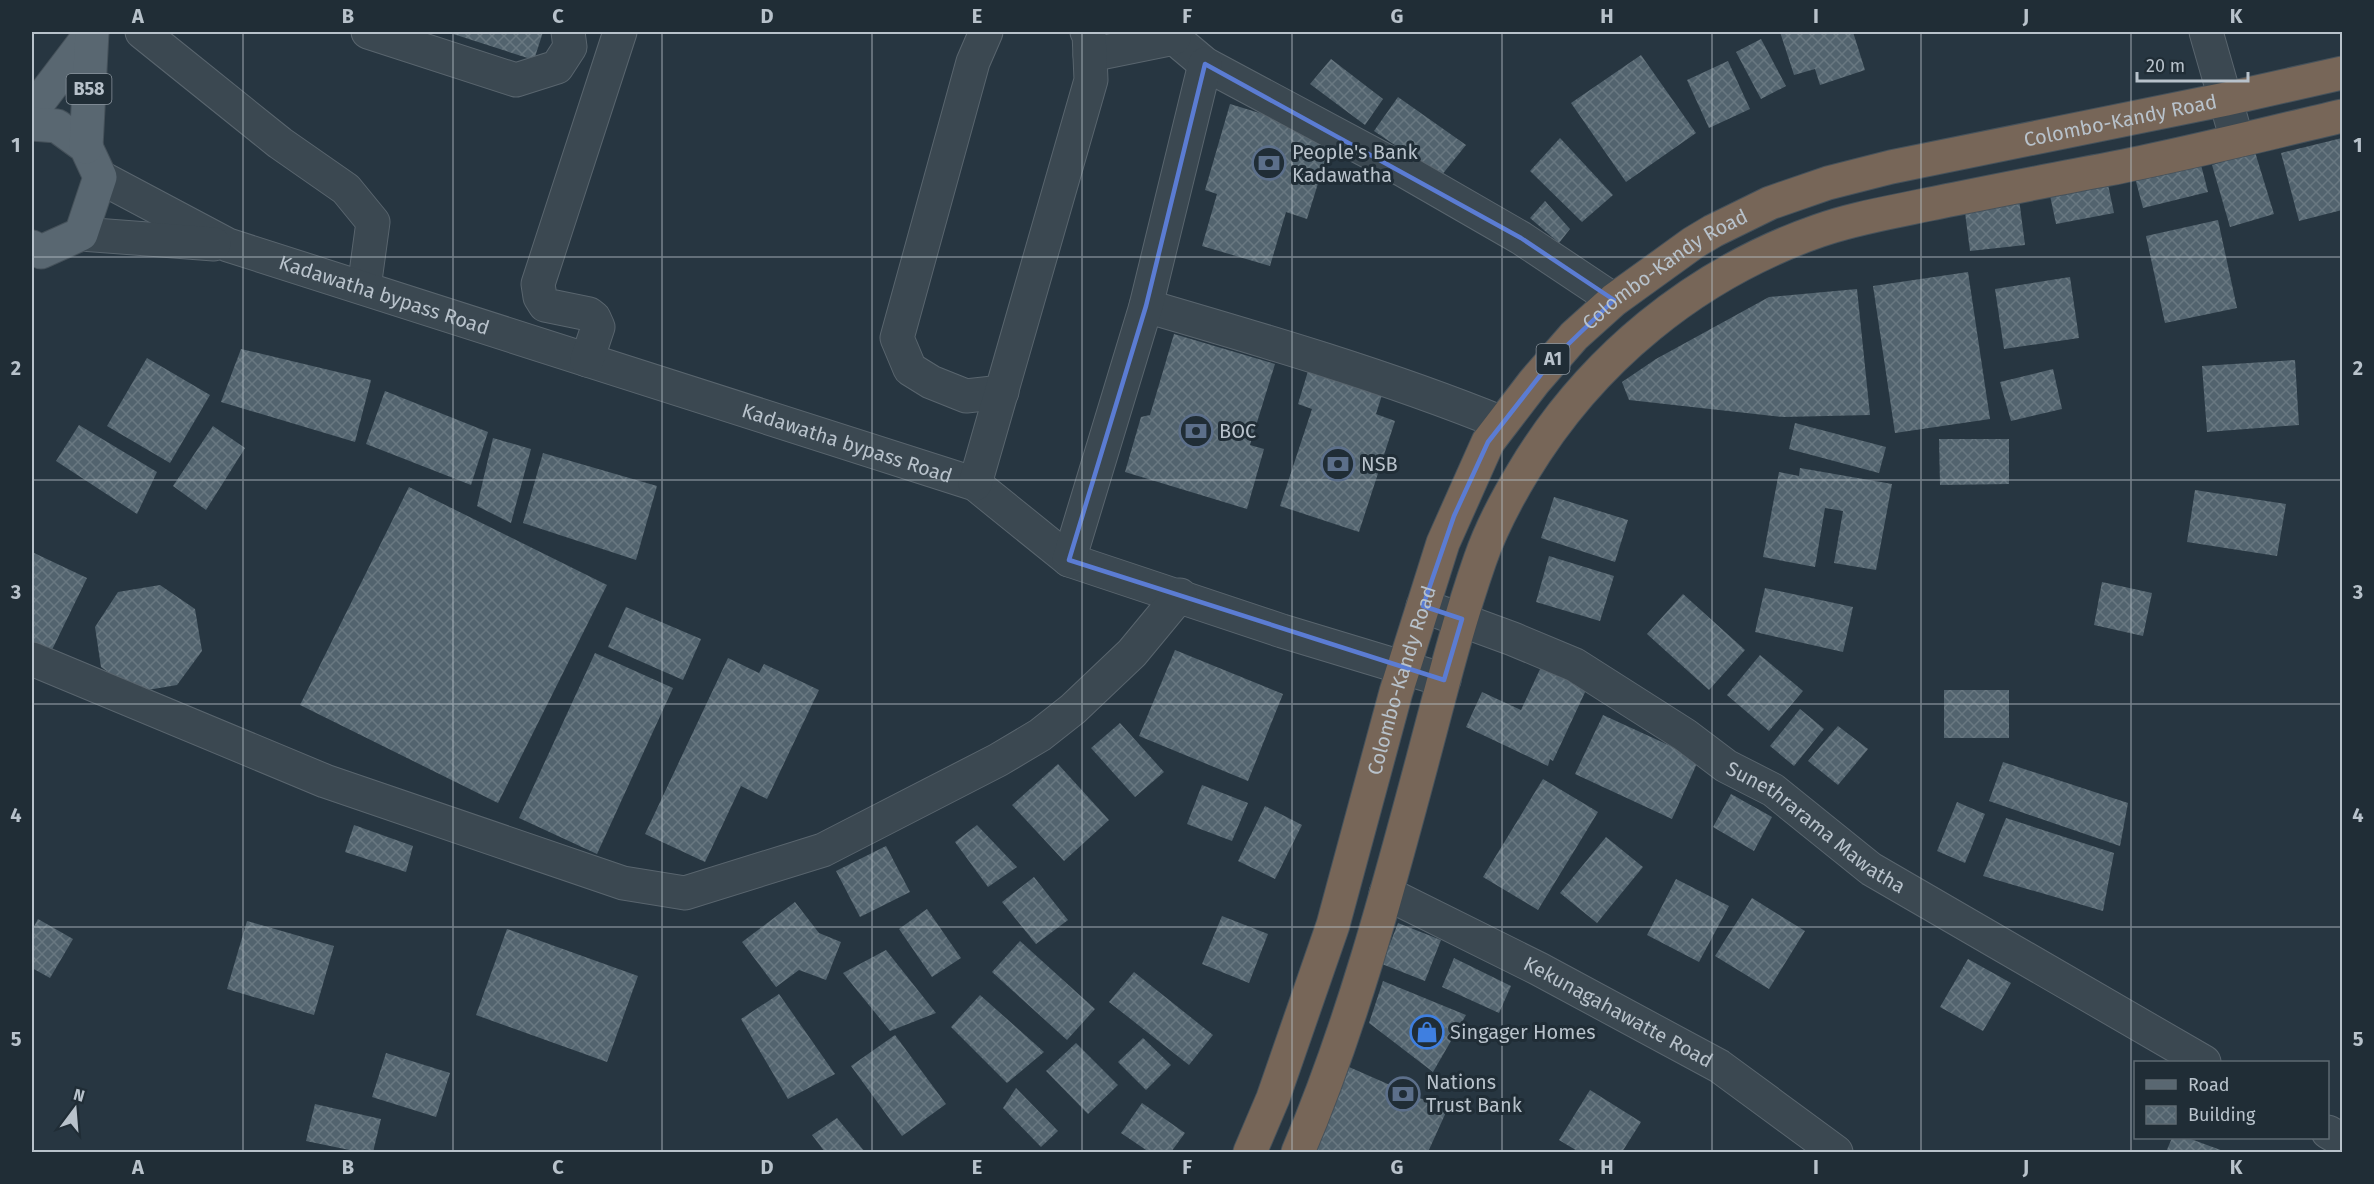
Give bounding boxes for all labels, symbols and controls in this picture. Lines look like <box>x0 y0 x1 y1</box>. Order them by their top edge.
text: A <box>131 4 145 28</box>
text: B <box>342 4 354 28</box>
text: C <box>552 4 564 28</box>
text: D <box>760 4 774 28</box>
text: E <box>972 4 982 28</box>
text: F <box>1182 4 1192 28</box>
text: G <box>1391 4 1403 28</box>
text: H <box>1600 4 1614 28</box>
text: I <box>1813 4 1819 28</box>
text: J <box>2022 4 2029 28</box>
text: K <box>2230 4 2243 28</box>
scale bar <box>2137 45 2248 83</box>
text: 20 m <box>2146 55 2185 77</box>
road number: B58 <box>66 74 112 104</box>
street label: Colombo-Kandy Road <box>2022 89 2219 152</box>
text: 1 <box>11 133 21 157</box>
text: 1 <box>2353 133 2363 157</box>
place label: People's Bank Kadawatha <box>1292 140 1419 187</box>
bank icon: People's Bank Kadawatha <box>1251 145 1287 181</box>
street label: Colombo-Kandy Road <box>1577 204 1752 335</box>
street label: Kadawatha bypass Road <box>276 250 492 340</box>
road number: A1 <box>1536 344 1570 374</box>
text: 2 <box>11 356 21 380</box>
text: 2 <box>2353 356 2363 380</box>
street label: Kadawatha bypass Road <box>739 398 955 488</box>
bank icon: BOC <box>1178 413 1214 449</box>
place label: BOC <box>1219 419 1256 443</box>
bank icon: NSB <box>1320 446 1356 482</box>
place label: NSB <box>1361 452 1398 476</box>
text: 3 <box>10 580 21 604</box>
text: 3 <box>2352 580 2363 604</box>
street label: Colombo-Kandy Road <box>1362 583 1441 777</box>
street label: Sunethrarama Mawatha <box>1722 756 1910 898</box>
text: 4 <box>10 803 22 827</box>
text: 4 <box>2352 803 2364 827</box>
street label: Kekunagahawatte Road <box>1520 951 1717 1073</box>
shop icon: Singager Homes <box>1409 1014 1445 1050</box>
place label: Singager Homes <box>1450 1020 1596 1044</box>
text: 5 <box>11 1027 22 1051</box>
text: 5 <box>2353 1027 2364 1051</box>
legend <box>2134 1061 2329 1139</box>
place label: Nations Trust Bank <box>1426 1070 1523 1117</box>
text: Road <box>2188 1074 2230 1096</box>
bank icon: Nations Trust Bank <box>1385 1076 1421 1112</box>
north arrow <box>45 1079 105 1139</box>
text: N <box>71 1084 87 1106</box>
text: Building <box>2188 1104 2256 1126</box>
text: A <box>131 1155 145 1179</box>
text: B <box>342 1155 354 1179</box>
text: C <box>552 1155 564 1179</box>
text: D <box>760 1155 774 1179</box>
text: E <box>972 1155 982 1179</box>
text: F <box>1182 1155 1192 1179</box>
text: G <box>1391 1155 1403 1179</box>
text: H <box>1600 1155 1614 1179</box>
text: I <box>1813 1155 1819 1179</box>
text: J <box>2022 1155 2029 1179</box>
text: K <box>2230 1155 2243 1179</box>

